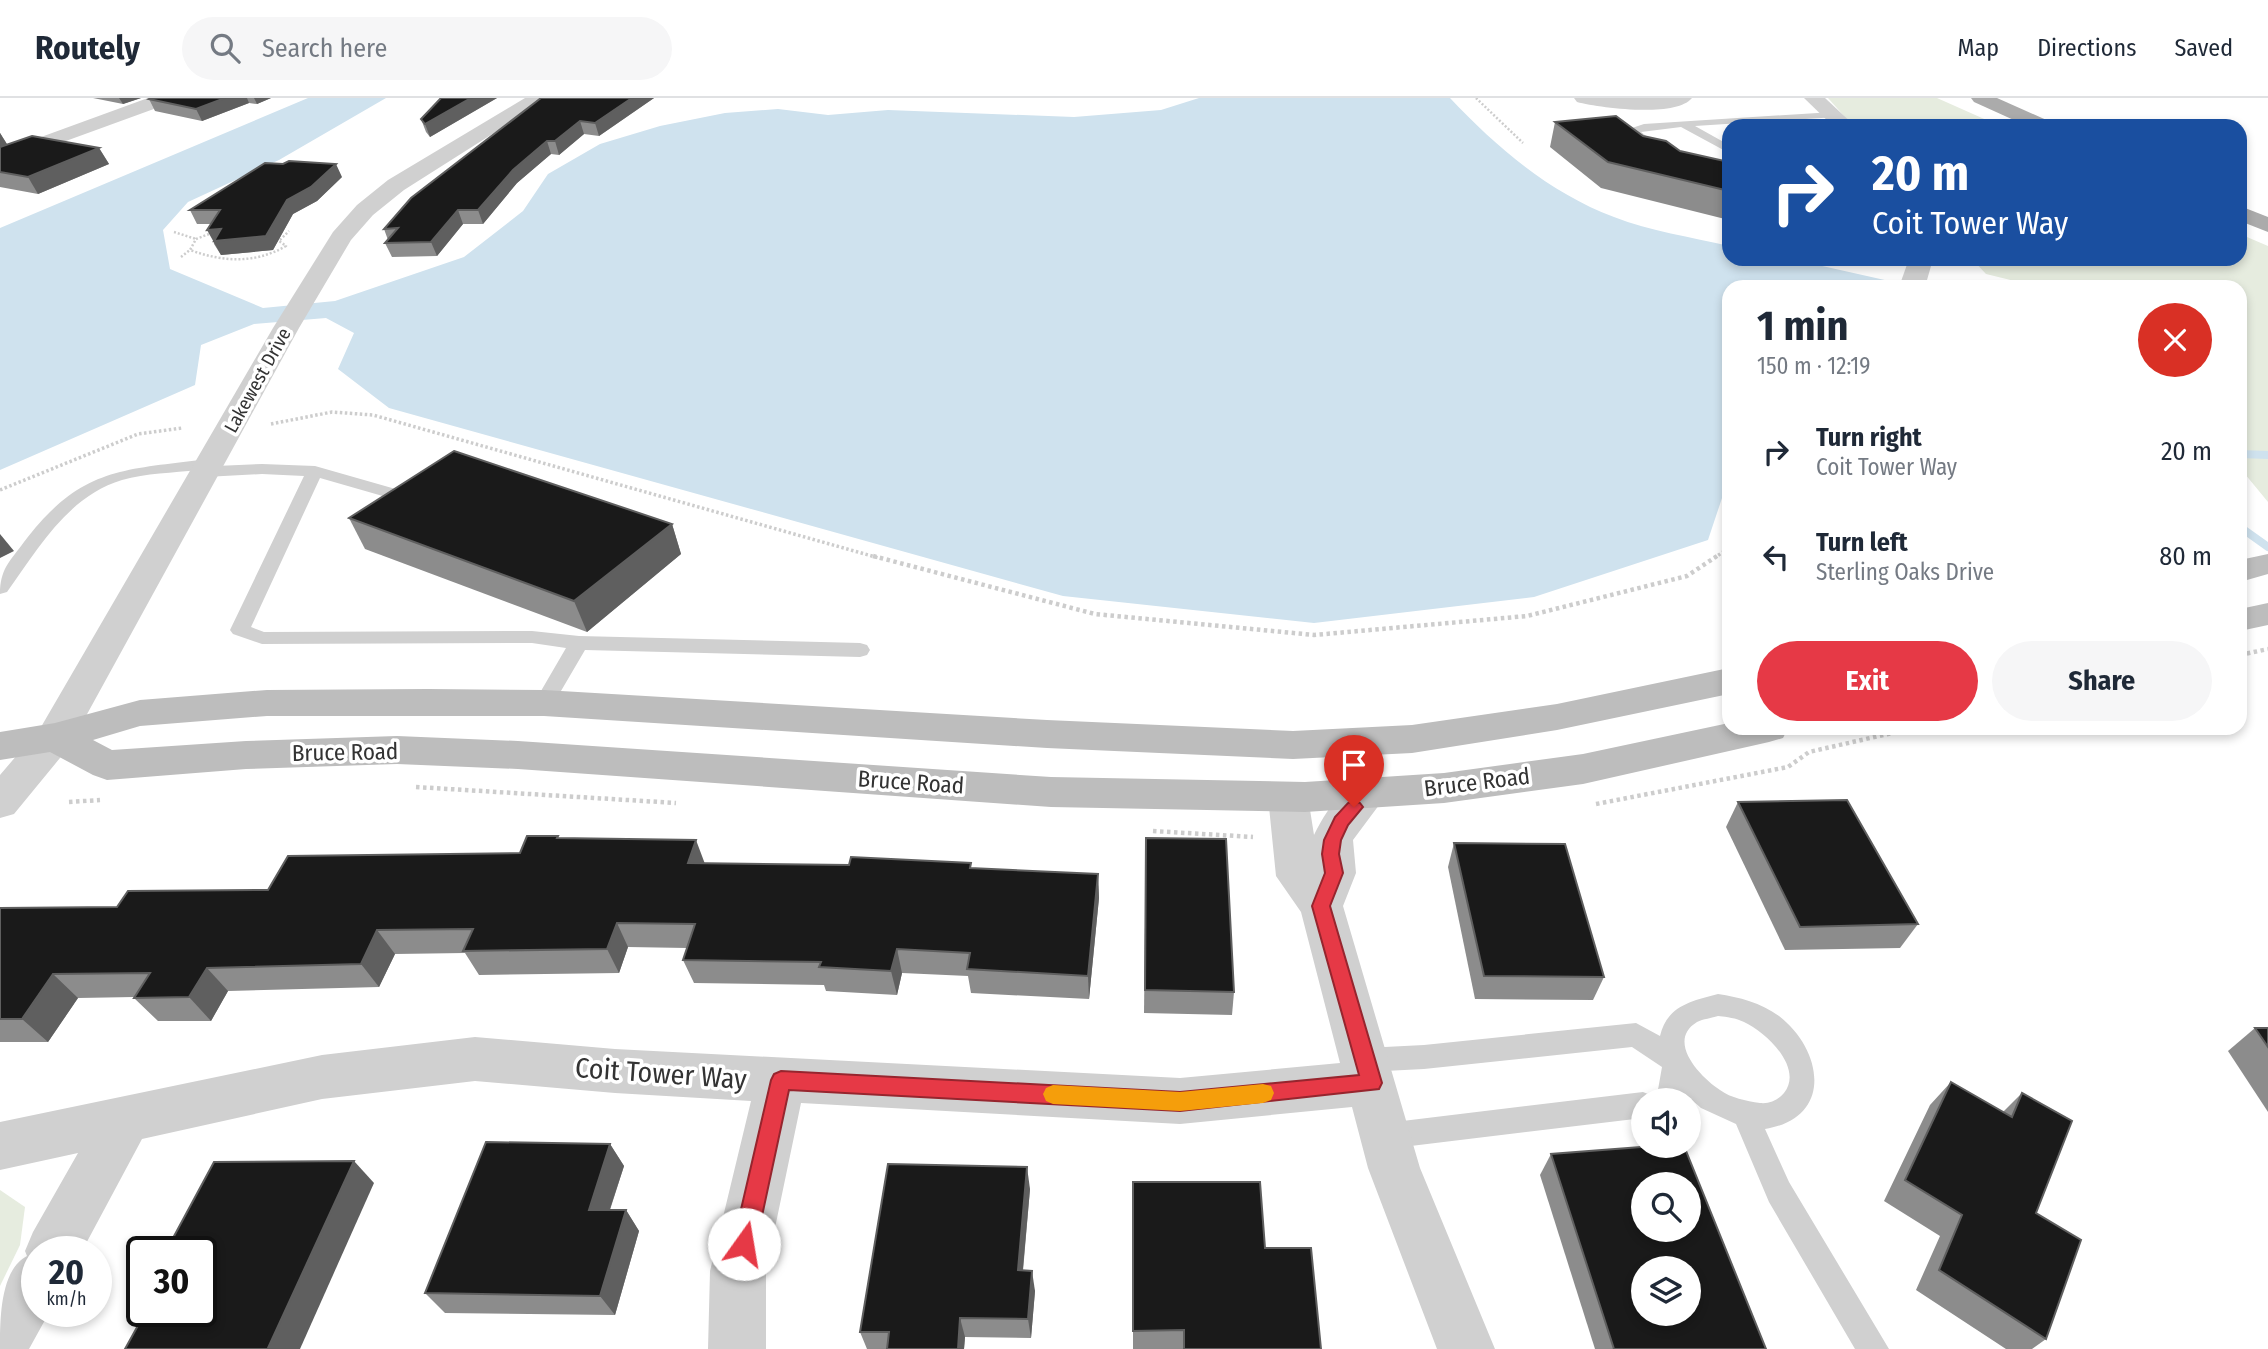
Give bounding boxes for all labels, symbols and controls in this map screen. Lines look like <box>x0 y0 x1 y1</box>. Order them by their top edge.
search box <box>182 17 672 80</box>
text: Routely <box>35 28 140 68</box>
icon: search <box>206 29 244 67</box>
text: Search here <box>262 33 387 64</box>
text: Map <box>1958 34 1999 62</box>
text: Directions <box>2037 34 2136 62</box>
text: Saved <box>2174 34 2233 62</box>
text: 20 m <box>1872 144 1969 203</box>
icon: right <box>1757 147 1848 238</box>
text: Coit Tower Way <box>1872 204 2068 242</box>
text: 1 min <box>1757 301 1848 351</box>
button: close <box>2138 303 2212 377</box>
street label: Lakewest Drive <box>219 324 296 437</box>
text: 150 m · 12:19 <box>1757 352 1870 380</box>
text: Turn right <box>1816 422 1922 453</box>
icon: right <box>1757 433 1795 471</box>
text: 20 m <box>2161 436 2212 467</box>
text: Coit Tower Way <box>1816 453 1957 481</box>
text: Turn left <box>1816 527 1908 558</box>
icon: left <box>1757 538 1795 576</box>
text: 80 m <box>2159 541 2212 572</box>
text: Sterling Oaks Drive <box>1816 558 1994 586</box>
button: Exit <box>1757 641 1978 721</box>
button: Share <box>1992 641 2212 721</box>
pin <box>1324 735 1384 807</box>
street label: Bruce Road <box>292 737 398 767</box>
icon: arrive <box>1335 746 1373 784</box>
street label: Bruce Road <box>1422 762 1532 802</box>
street label: Bruce Road <box>857 764 965 800</box>
street label: Coit Tower Way <box>574 1051 748 1096</box>
map controls <box>1631 1088 1701 1326</box>
button: sound <box>1631 1088 1701 1158</box>
button: search <box>1631 1172 1701 1242</box>
position arrow <box>707 1207 781 1281</box>
speed limit sign: 30 <box>126 1236 217 1327</box>
text: 20 <box>49 1251 84 1293</box>
button: layers <box>1631 1256 1701 1326</box>
text: km/h <box>46 1288 87 1310</box>

